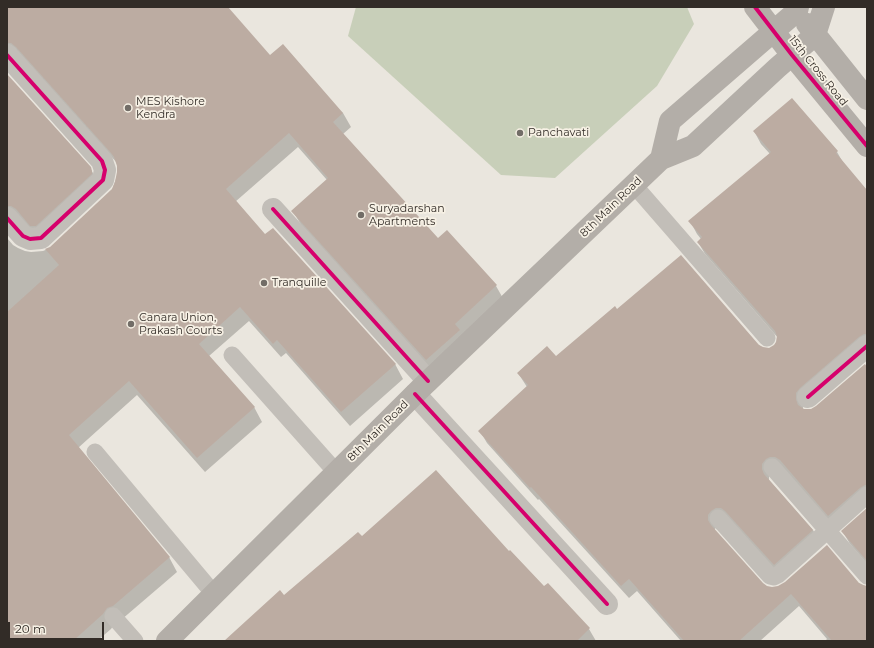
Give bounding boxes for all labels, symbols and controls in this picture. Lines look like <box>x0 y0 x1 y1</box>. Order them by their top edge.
street label: 15th Cross Road <box>786 33 850 109</box>
place label: MES Kishore Kendra <box>136 95 205 121</box>
marker: MES Kishore Kendra <box>123 103 133 113</box>
place label: Panchavati <box>528 126 589 140</box>
marker: Panchavati <box>515 128 525 138</box>
street label: 8th Main Road <box>577 174 645 240</box>
place label: Suryadarshan Apartments <box>369 202 445 228</box>
marker: Suryadarshan Apartments <box>356 210 366 220</box>
place label: Tranquille <box>272 276 326 290</box>
marker: Tranquille <box>259 278 269 288</box>
place label: Canara Union, Prakash Courts <box>139 311 222 337</box>
marker: Canara Union, Prakash Courts <box>126 319 136 329</box>
street label: 8th Main Road <box>345 398 411 464</box>
scale bar <box>10 614 106 640</box>
text: 20 m <box>15 621 46 636</box>

